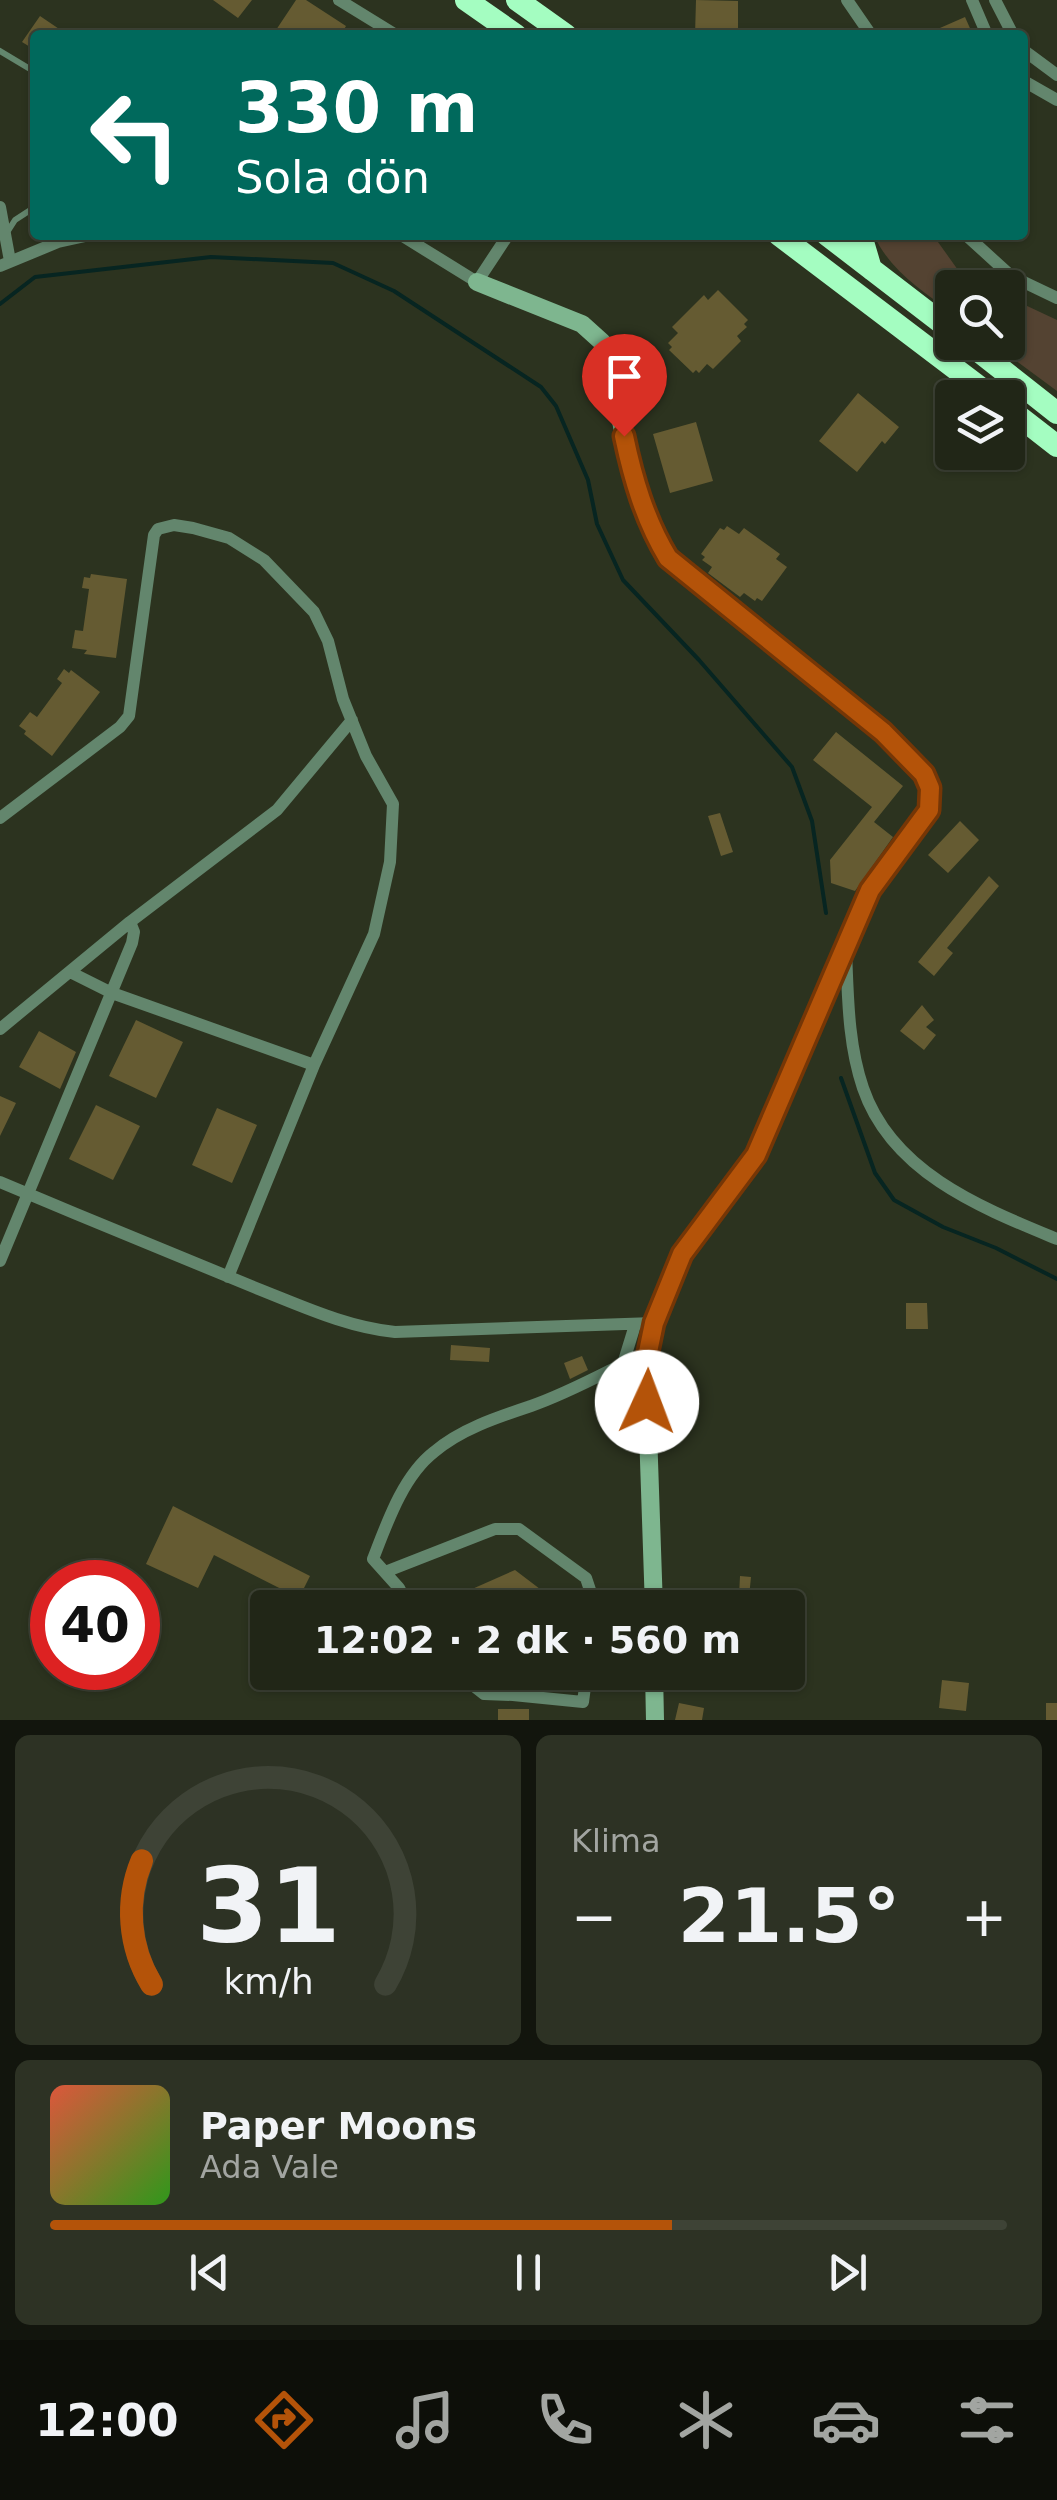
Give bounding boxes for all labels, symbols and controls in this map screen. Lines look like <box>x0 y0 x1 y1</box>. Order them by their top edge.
text: 330 m <box>235 67 478 149</box>
icon: left <box>70 70 200 200</box>
text: Sola dön <box>235 151 430 204</box>
map controls <box>935 270 1025 470</box>
button: search <box>935 270 1025 360</box>
pin <box>582 334 667 437</box>
icon: arrive <box>597 349 652 404</box>
button: layers <box>935 380 1025 470</box>
position arrow <box>595 1350 699 1454</box>
speed limit sign: 40 <box>30 1560 160 1690</box>
text: 12:02 · 2 dk · 560 m <box>314 1618 741 1662</box>
text: Klima <box>571 1822 661 1860</box>
text: 31 <box>196 1845 340 1967</box>
text: 21.5° <box>678 1872 900 1960</box>
text: − <box>571 1885 617 1949</box>
text: + <box>961 1885 1007 1949</box>
text: km/h <box>223 1961 313 2002</box>
text: Paper Moons <box>200 2104 477 2148</box>
text: Ada Vale <box>200 2148 339 2186</box>
icon: previous <box>182 2245 237 2300</box>
icon: pause <box>501 2245 556 2300</box>
icon: next <box>820 2245 875 2300</box>
icon: directions <box>249 2385 319 2455</box>
icon: music <box>390 2385 460 2455</box>
icon: phone <box>530 2385 600 2455</box>
icon: climate <box>671 2385 741 2455</box>
icon: car <box>811 2385 881 2455</box>
icon: filters <box>952 2385 1022 2455</box>
text: 12:00 <box>35 2394 179 2447</box>

